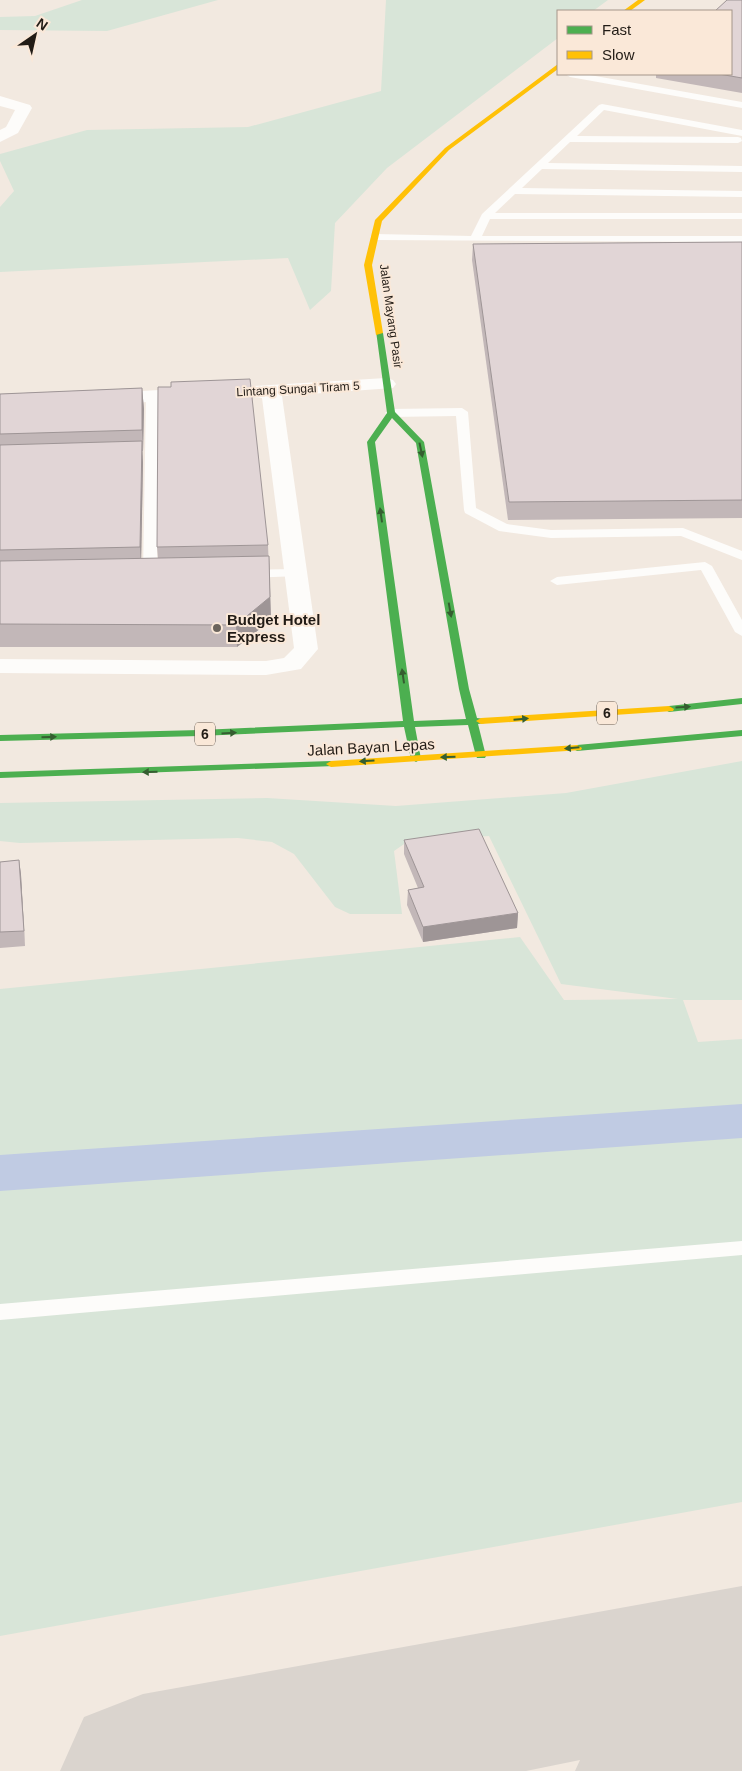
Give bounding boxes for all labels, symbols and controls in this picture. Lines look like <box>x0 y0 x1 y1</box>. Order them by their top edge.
north arrow <box>10 10 60 60</box>
legend <box>557 10 732 75</box>
text: N <box>34 15 51 34</box>
text: Fast <box>602 21 632 38</box>
text: Slow <box>602 46 635 63</box>
street label: Jalan Mayang Pasir <box>377 263 405 369</box>
street label: Lintang Sungai Tiram 5 <box>236 379 360 399</box>
one-way arrow <box>417 443 425 458</box>
one-way arrow <box>377 507 385 523</box>
one-way arrow <box>446 602 454 618</box>
place label: Budget Hotel Express <box>227 611 320 645</box>
marker: Budget Hotel Express <box>211 622 223 634</box>
one-way arrow <box>399 668 407 684</box>
road number: 6 <box>597 701 617 724</box>
one-way arrow <box>675 703 691 711</box>
one-way arrow <box>513 714 529 722</box>
road number: 6 <box>195 722 215 746</box>
one-way arrow <box>221 728 237 736</box>
one-way arrow <box>41 733 57 741</box>
street label: Jalan Bayan Lepas <box>307 735 435 759</box>
one-way arrow <box>564 744 580 752</box>
one-way arrow <box>440 754 456 762</box>
one-way arrow <box>359 758 375 766</box>
one-way arrow <box>142 769 158 777</box>

